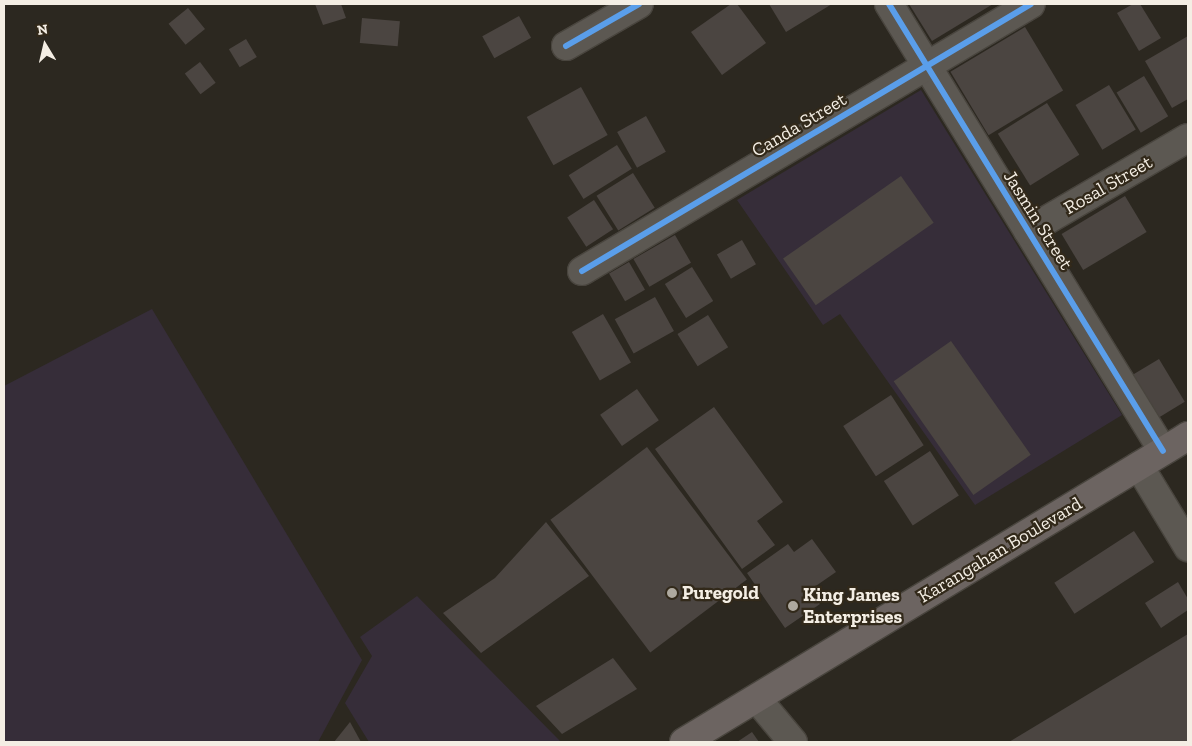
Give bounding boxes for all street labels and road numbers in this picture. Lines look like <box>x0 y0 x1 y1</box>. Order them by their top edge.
street label: Canda Street <box>748 88 850 162</box>
street label: Rosal Street <box>1060 151 1156 219</box>
street label: Jasmin Street <box>998 166 1078 274</box>
street label: Karangahan Boulevard <box>914 492 1086 608</box>

